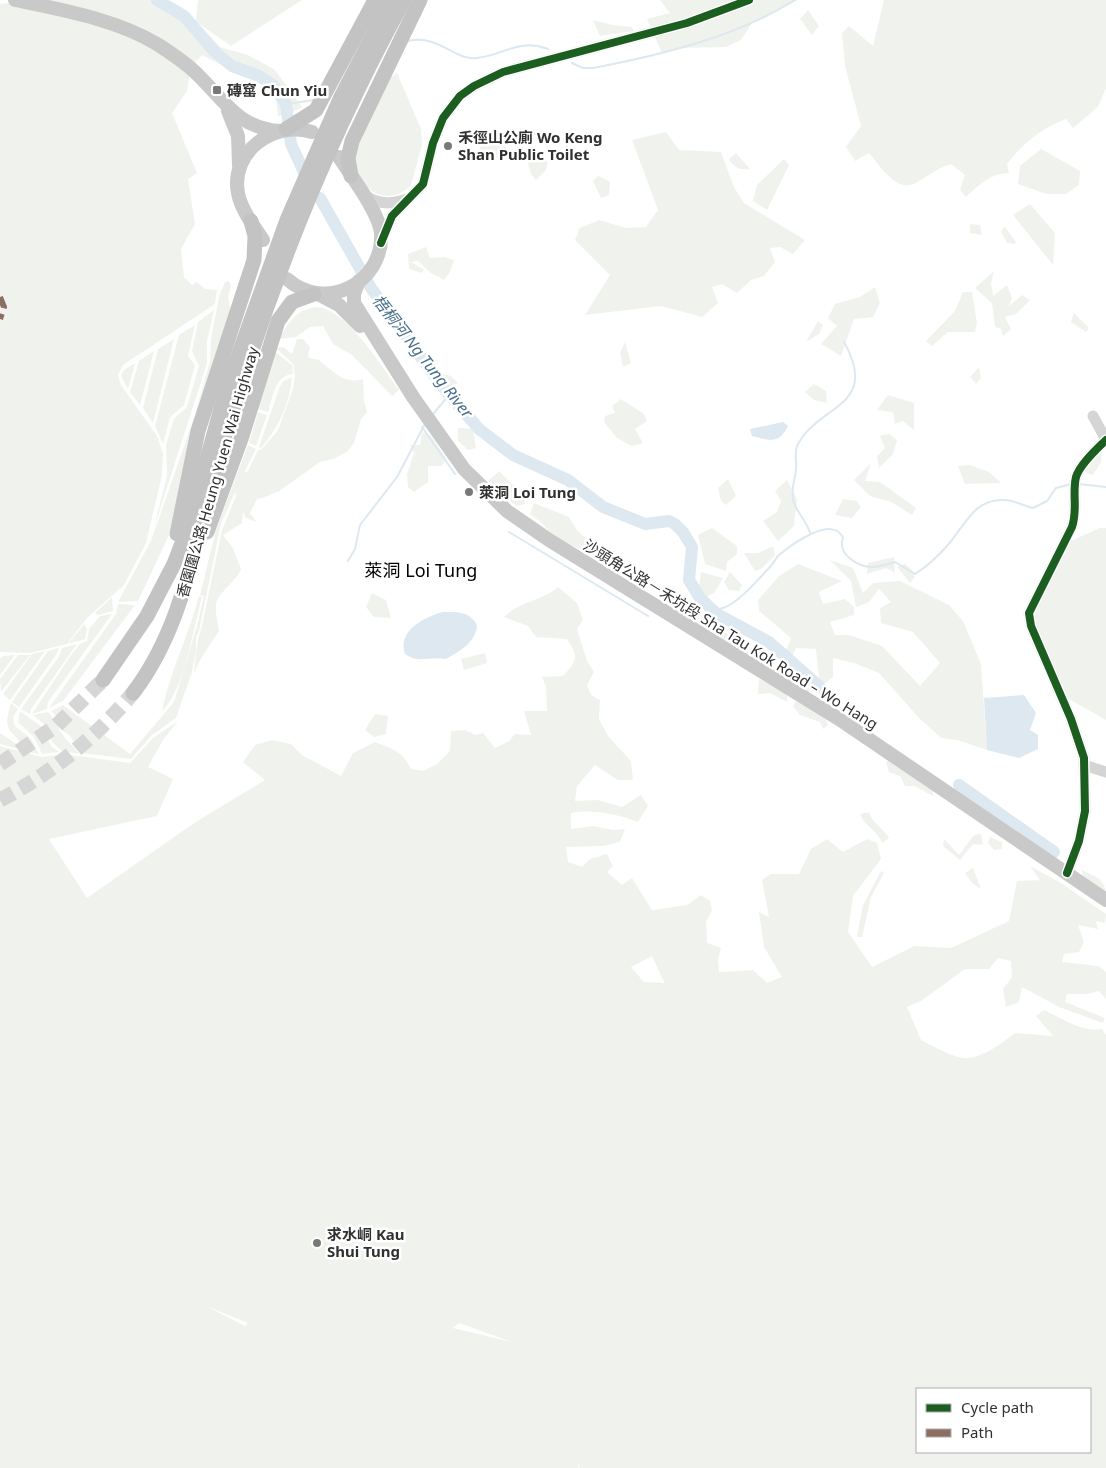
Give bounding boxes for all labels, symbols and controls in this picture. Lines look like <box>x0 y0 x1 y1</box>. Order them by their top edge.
place label: 磚窰 Chun Yiu <box>227 80 327 100</box>
marker: 磚窰 Chun Yiu <box>211 84 223 96</box>
place label: 禾徑山公廁 Wo Keng Shan Public Toilet <box>458 127 603 164</box>
marker: 禾徑山公廁 Wo Keng Shan Public Toilet <box>442 140 454 152</box>
water label: 梧桐河 Ng Tung River <box>368 290 479 423</box>
street label: 香園圍公路 Heung Yuen Wai Highway <box>172 344 263 600</box>
place label: 萊洞 Loi Tung <box>479 482 576 502</box>
marker: 萊洞 Loi Tung <box>463 486 475 498</box>
street label: 沙頭角公路－禾坑段 Sha Tau Kok Road – Wo Hang <box>580 534 882 734</box>
district label: 萊洞 Loi Tung <box>365 558 477 582</box>
place label: 求水峒 Kau Shui Tung <box>327 1224 405 1261</box>
marker: 求水峒 Kau Shui Tung <box>311 1237 323 1249</box>
legend <box>916 1388 1091 1453</box>
text: Cycle path <box>961 1397 1034 1417</box>
text: Path <box>961 1422 993 1442</box>

